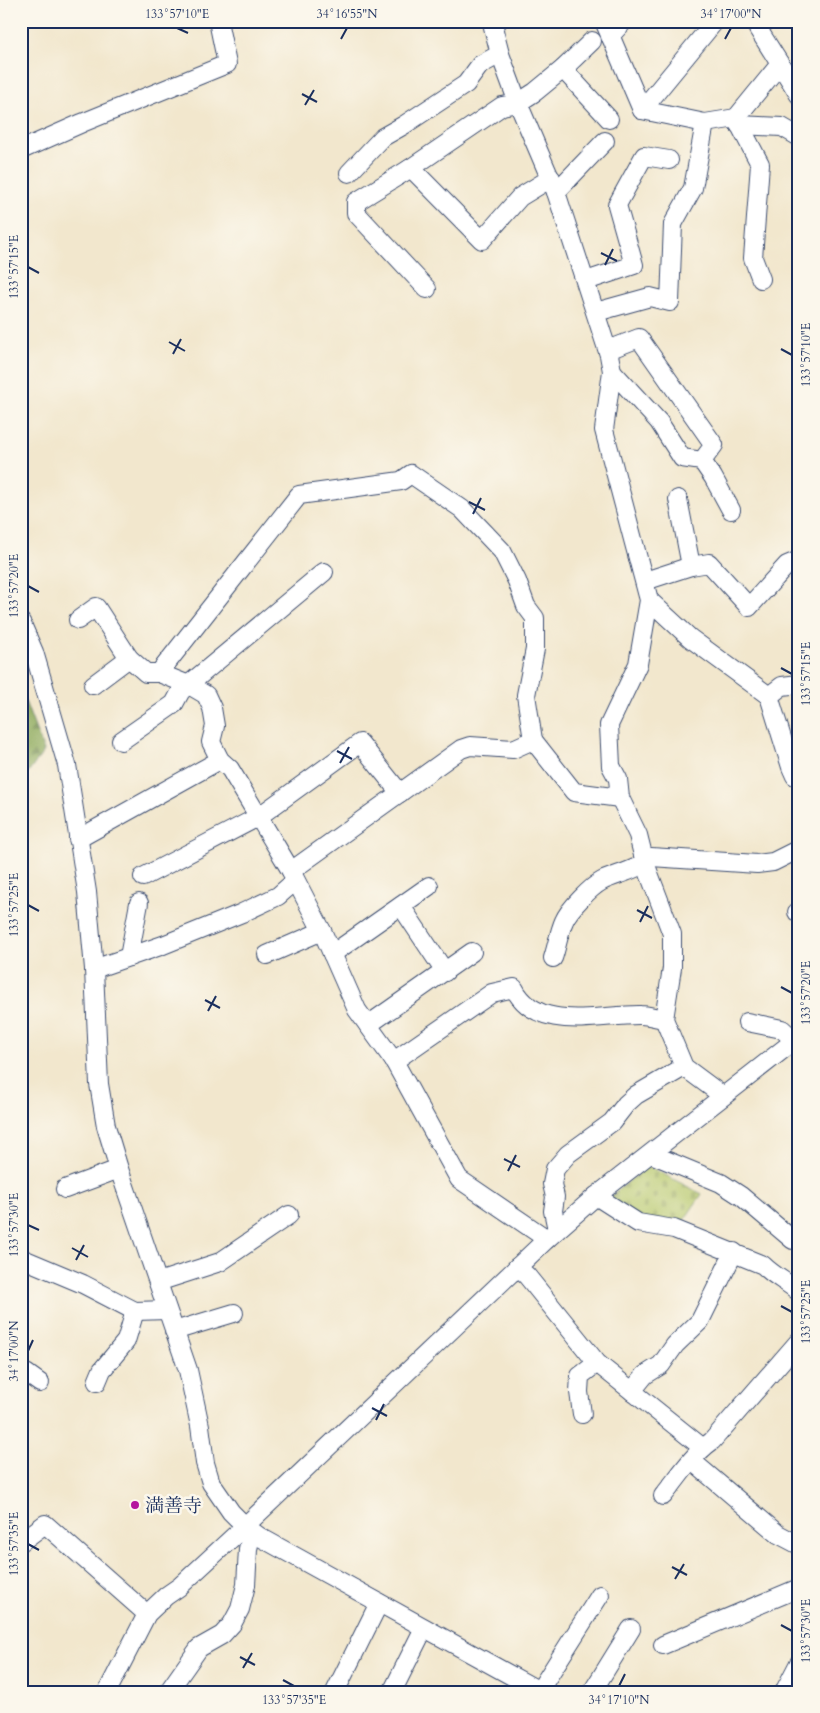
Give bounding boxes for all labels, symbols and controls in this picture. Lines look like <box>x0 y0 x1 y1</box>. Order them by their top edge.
text: 133°57'10"E <box>145 6 209 22</box>
text: 34°16'55"N <box>317 6 378 22</box>
text: 34°17'00"N <box>701 6 762 22</box>
text: 133°57'15"E <box>6 235 22 299</box>
text: 133°57'10"E <box>798 323 814 387</box>
text: 133°57'20"E <box>6 554 22 618</box>
text: 133°57'15"E <box>798 642 814 706</box>
text: 133°57'25"E <box>6 873 22 937</box>
text: 133°57'20"E <box>798 961 814 1025</box>
text: 133°57'30"E <box>6 1193 22 1257</box>
text: 133°57'25"E <box>798 1280 814 1344</box>
text: 34°17'00"N <box>6 1320 22 1381</box>
place label: 満善寺 <box>145 1493 202 1519</box>
marker: 満善寺 <box>129 1499 141 1511</box>
text: 133°57'35"E <box>6 1512 22 1576</box>
text: 133°57'30"E <box>798 1599 814 1663</box>
text: 133°57'35"E <box>262 1692 326 1708</box>
text: 34°17'10"N <box>589 1692 650 1708</box>

